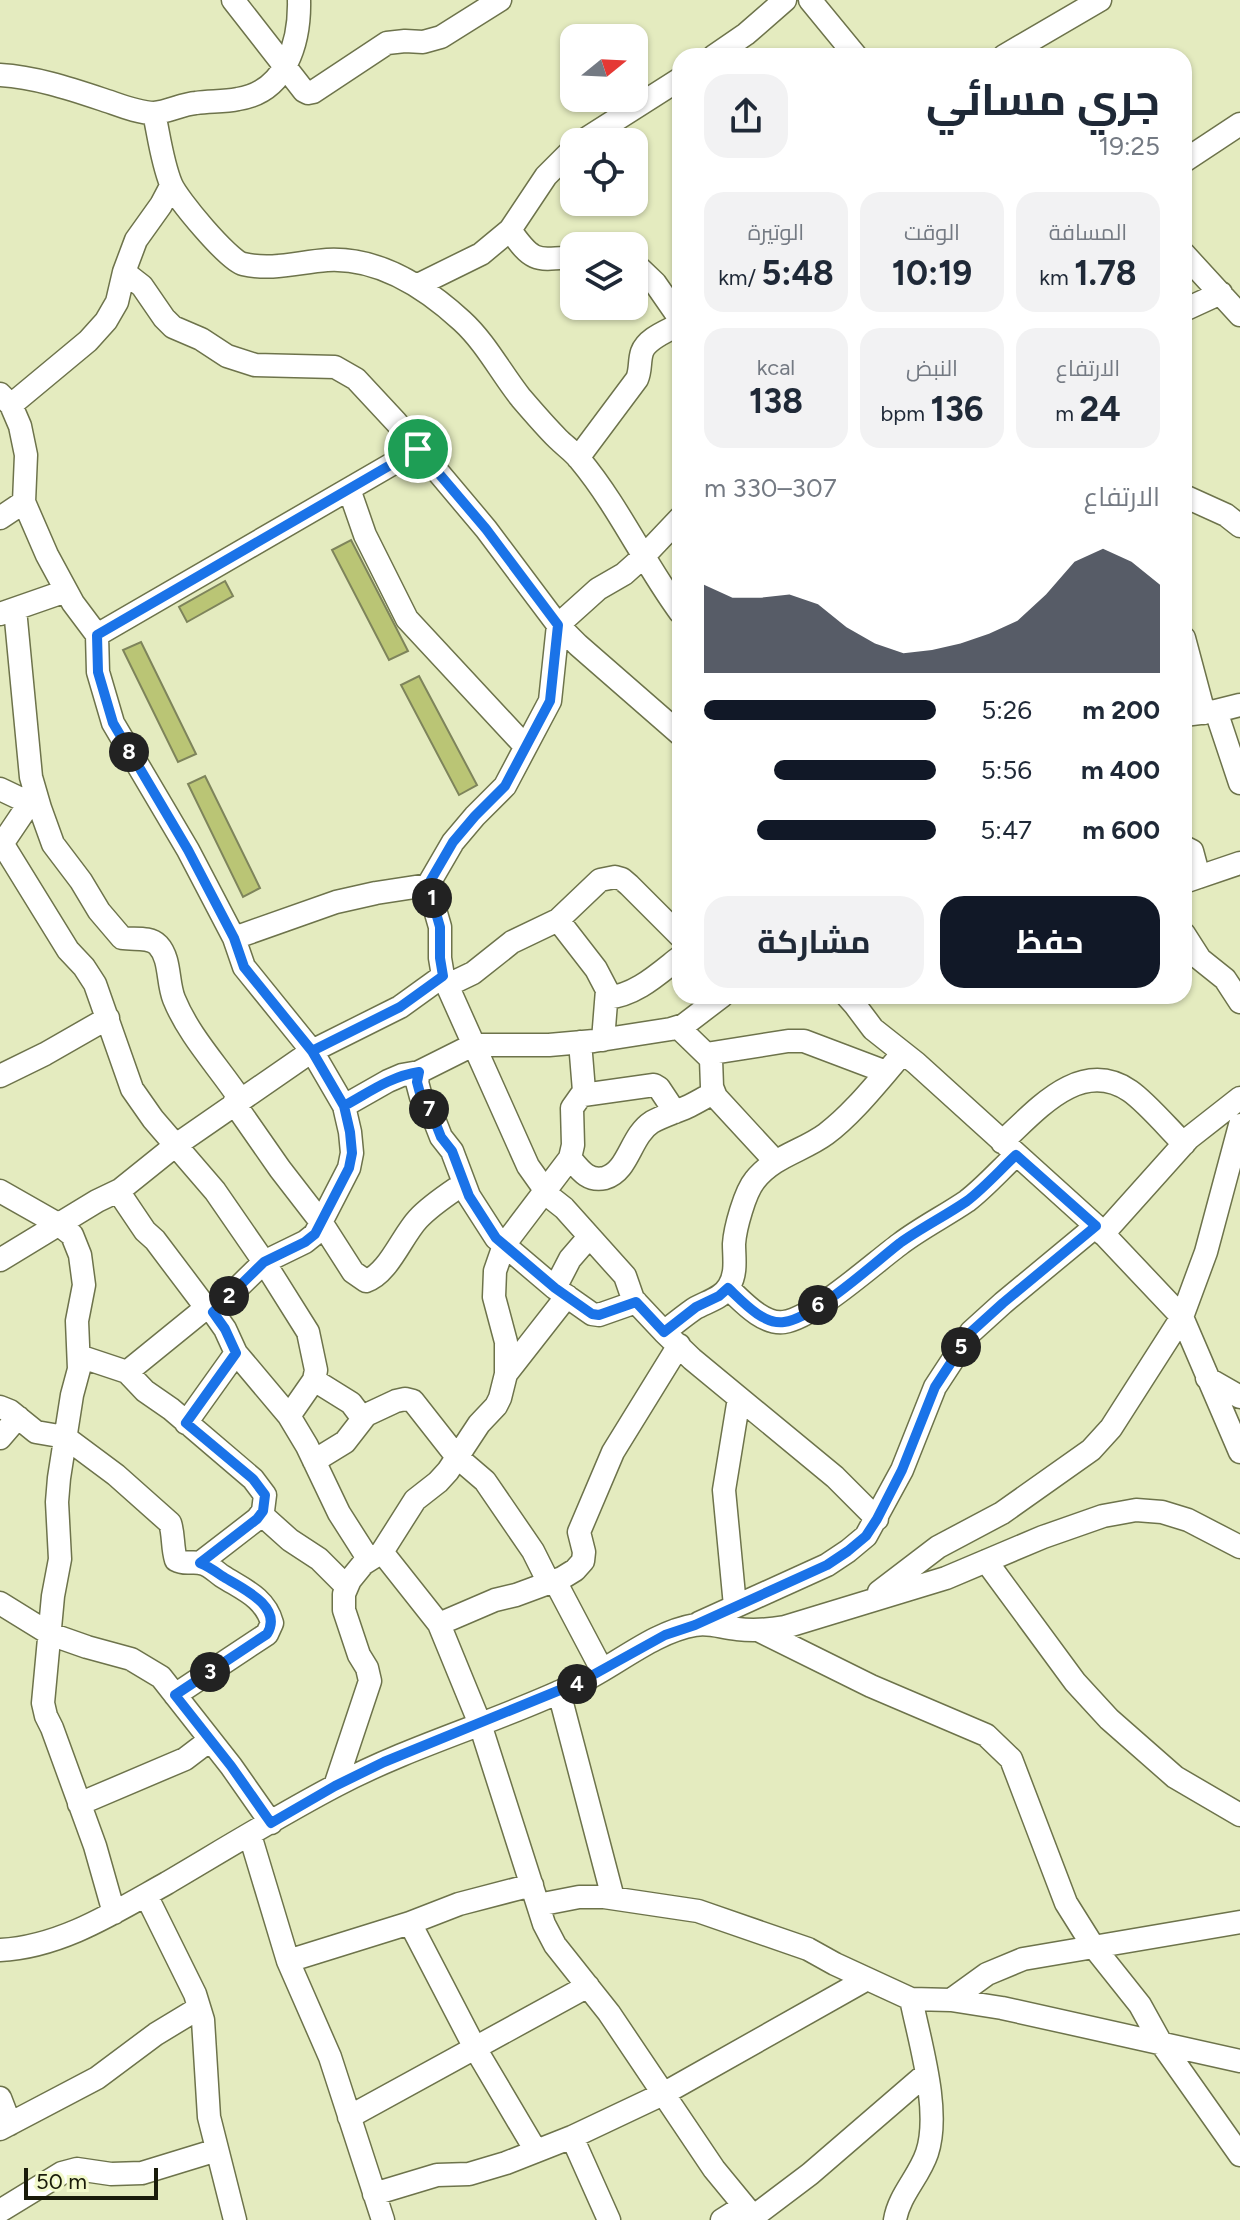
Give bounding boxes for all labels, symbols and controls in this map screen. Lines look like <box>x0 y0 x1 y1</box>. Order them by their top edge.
north arrow <box>560 24 648 112</box>
map controls <box>560 24 648 320</box>
text: جري مسائي <box>926 73 1160 126</box>
button: share <box>704 74 788 158</box>
button: locate <box>560 128 648 216</box>
text: 19:25 <box>1098 130 1160 162</box>
text: الوتيرة <box>748 219 804 246</box>
text: الوقت <box>904 219 960 246</box>
text: المسافة <box>1049 219 1127 246</box>
button: layers <box>560 232 648 320</box>
text: 5:48 <box>762 253 834 294</box>
text: 10:19 <box>892 253 972 294</box>
text: 1.78 <box>1074 253 1137 294</box>
text: /km <box>718 264 762 291</box>
text: km <box>1039 264 1074 291</box>
text: kcal <box>757 354 795 381</box>
text: النبض <box>906 355 958 382</box>
text: الارتفاع <box>1056 355 1120 382</box>
text: 138 <box>749 381 803 422</box>
text: 136 <box>931 389 984 430</box>
text: 24 <box>1079 389 1121 430</box>
text: bpm <box>880 400 931 427</box>
text: m <box>1055 400 1079 427</box>
pin <box>384 415 452 483</box>
icon: arrive <box>396 427 440 471</box>
text: 307–330 m <box>704 472 837 504</box>
text: الارتفاع <box>1084 481 1160 513</box>
text: 5:26 <box>981 694 1032 726</box>
text: 200 m <box>1082 694 1160 726</box>
pin: 8 <box>109 732 149 772</box>
text: 8 <box>122 738 136 765</box>
text: 5:56 <box>981 754 1032 786</box>
text: 400 m <box>1081 754 1160 786</box>
text: 5:47 <box>980 814 1032 846</box>
text: 600 m <box>1082 814 1160 846</box>
pin: 1 <box>412 878 452 918</box>
text: 1 <box>427 884 437 911</box>
button: مشاركة <box>704 896 924 988</box>
button: حفظ <box>940 896 1160 988</box>
pin: 7 <box>409 1089 449 1129</box>
text: 7 <box>423 1095 435 1122</box>
pin: 2 <box>209 1276 249 1316</box>
text: 2 <box>223 1282 235 1309</box>
pin: 6 <box>798 1285 838 1325</box>
text: 6 <box>812 1291 824 1318</box>
pin: 5 <box>941 1327 981 1367</box>
text: 5 <box>955 1333 967 1360</box>
pin: 3 <box>190 1652 230 1692</box>
text: 3 <box>204 1658 216 1685</box>
pin: 4 <box>557 1664 597 1704</box>
text: 4 <box>570 1670 584 1697</box>
scale bar <box>24 2164 158 2200</box>
text: 50 m <box>36 2168 87 2195</box>

